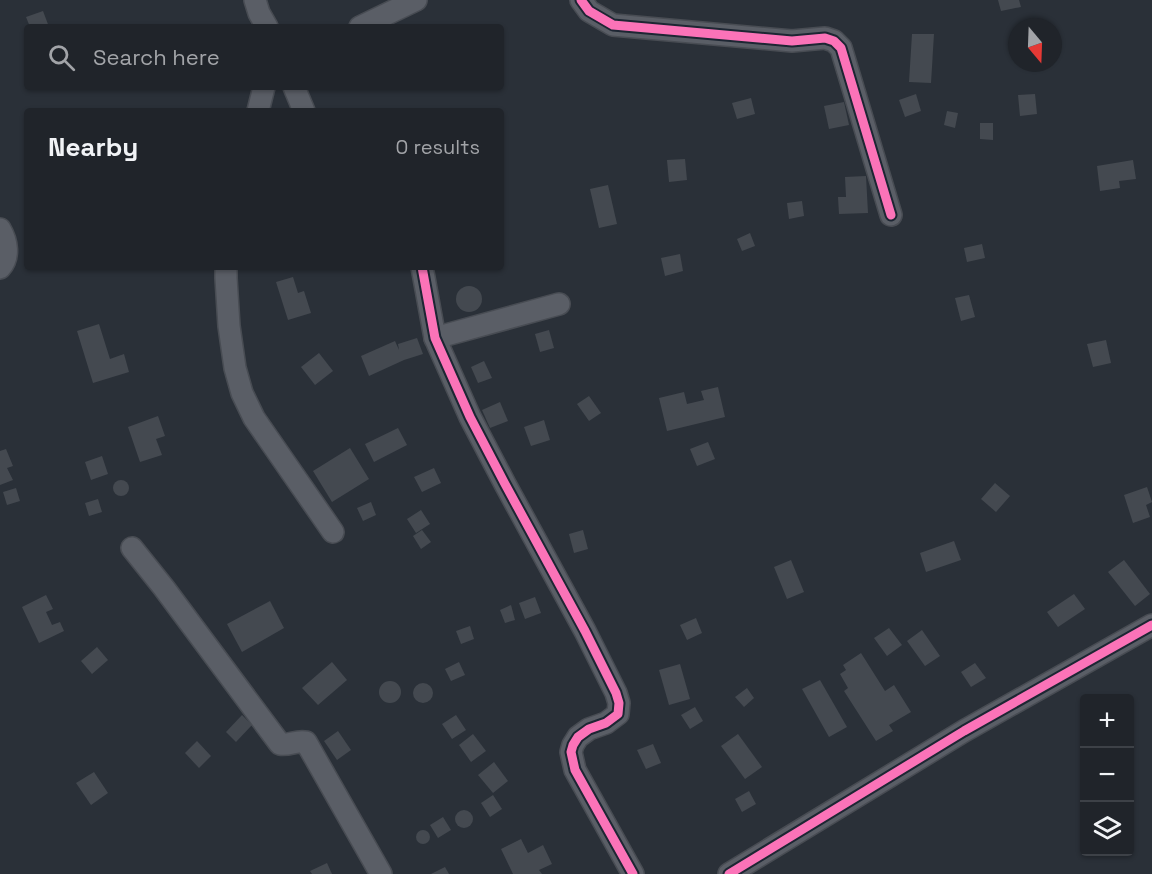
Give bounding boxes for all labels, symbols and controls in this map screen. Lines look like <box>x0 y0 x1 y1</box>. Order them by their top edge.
north arrow <box>1008 18 1062 72</box>
search box <box>24 24 504 90</box>
icon: search <box>45 41 78 74</box>
text: Search here <box>93 43 220 71</box>
text: Nearby <box>48 130 138 164</box>
text: 0 results <box>396 134 480 160</box>
map controls <box>1080 694 1134 856</box>
button: + <box>1080 694 1134 748</box>
button: − <box>1080 748 1134 802</box>
button: layers <box>1080 802 1134 856</box>

